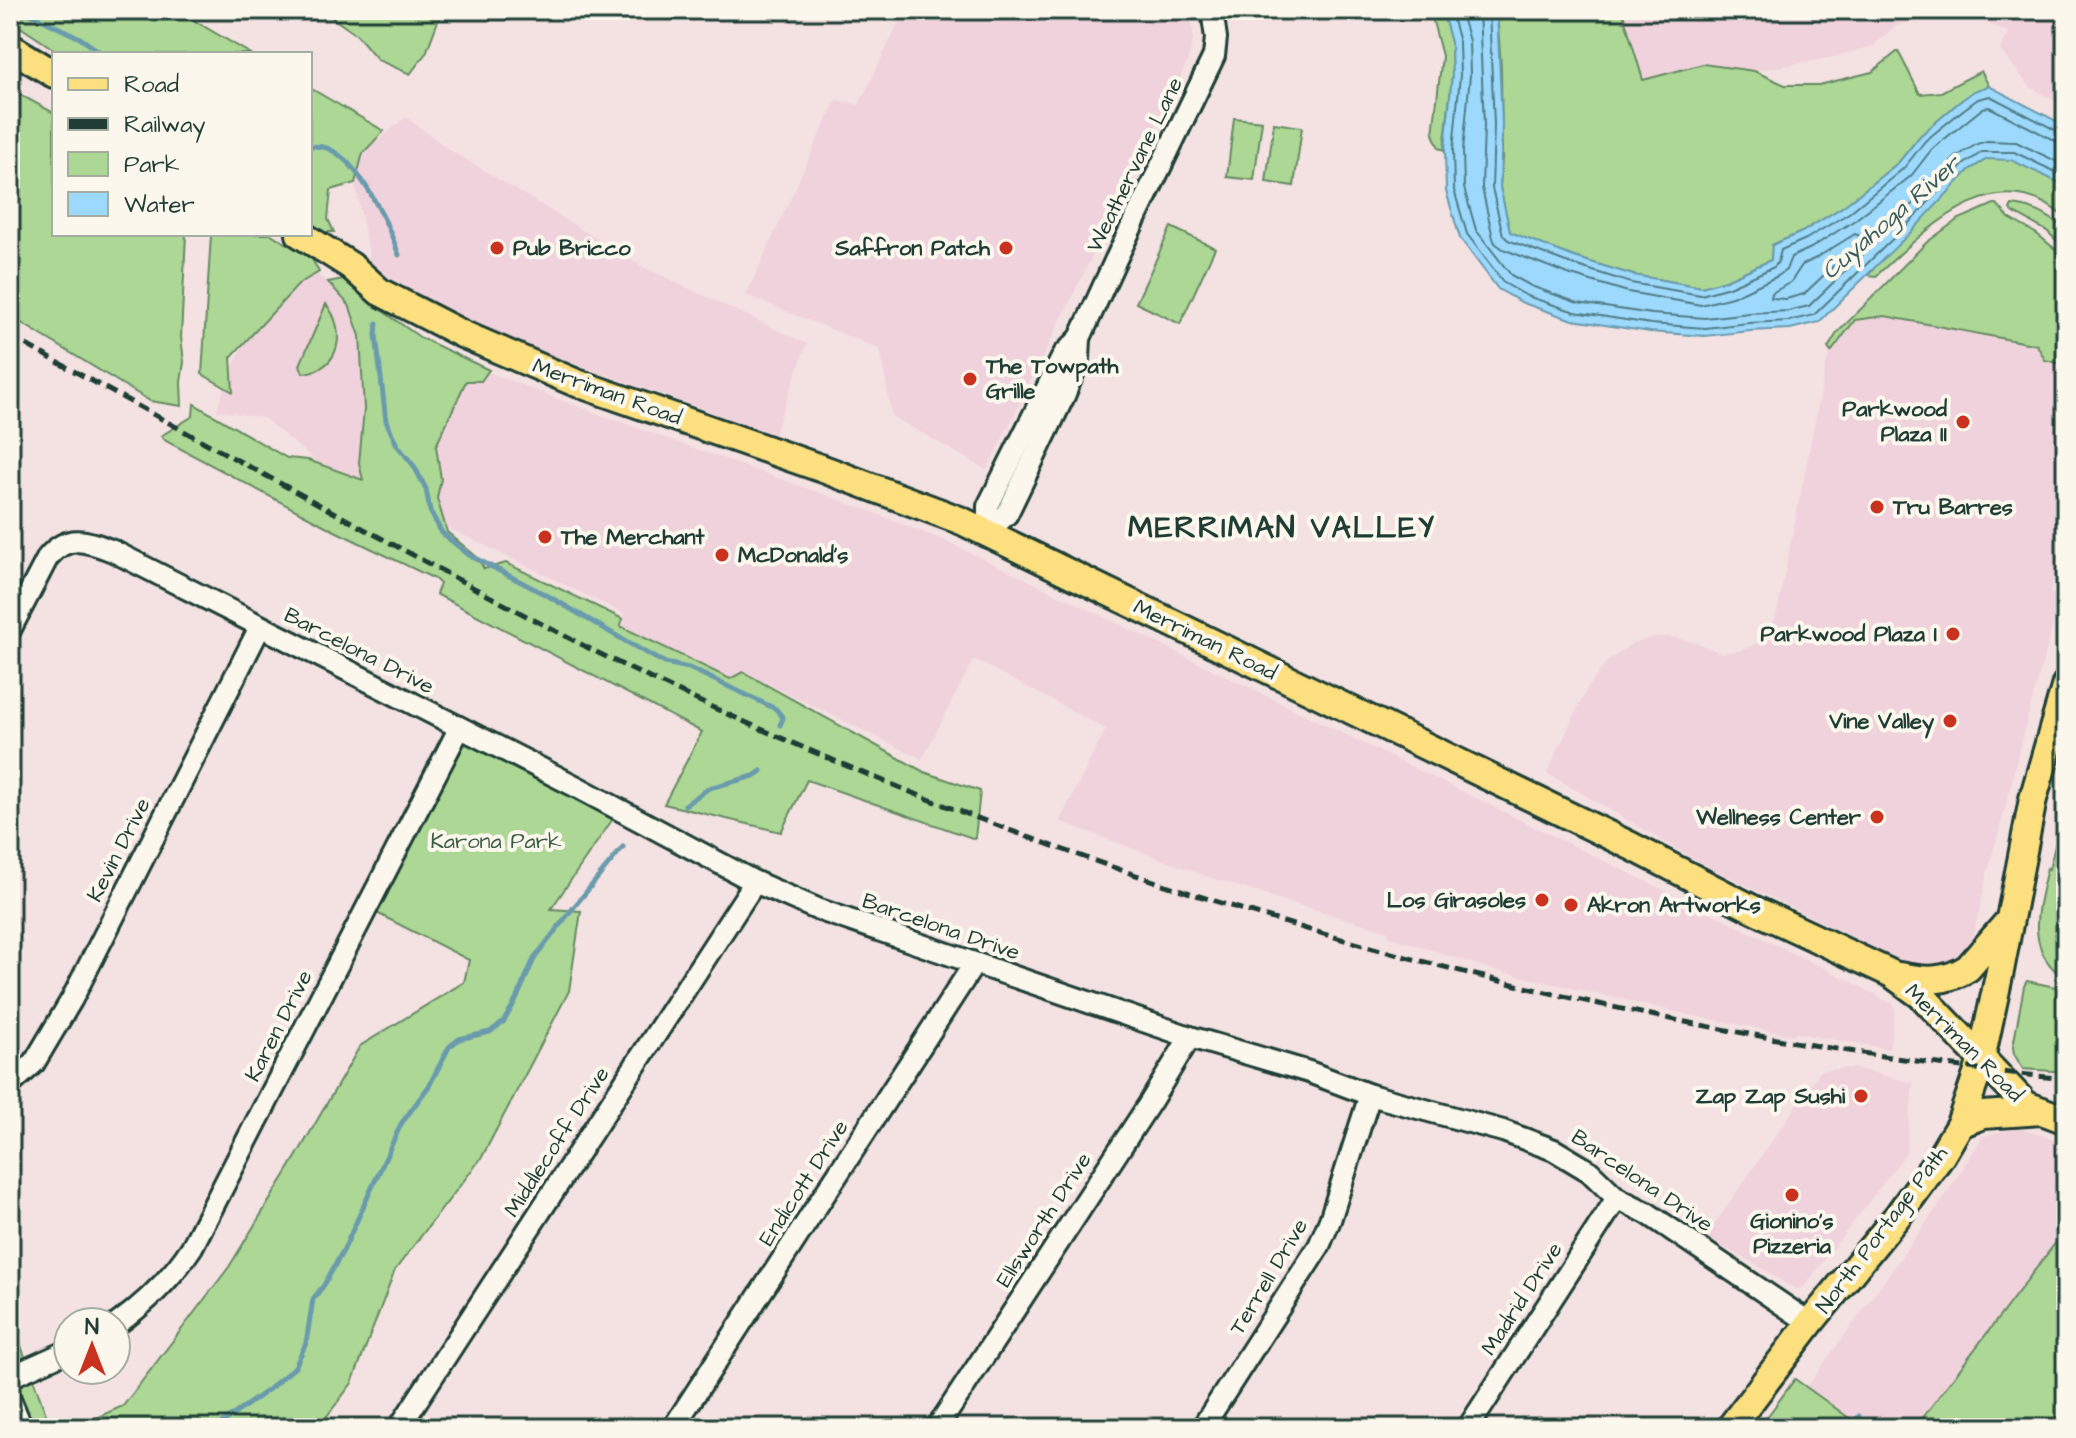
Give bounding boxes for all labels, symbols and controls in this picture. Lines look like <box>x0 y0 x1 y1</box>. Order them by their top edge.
legend <box>52 52 312 236</box>
text: Road <box>124 68 179 102</box>
street label: Weathervane Lane <box>1079 72 1191 258</box>
text: Railway <box>124 108 206 143</box>
water label: Cuyahoga River <box>1814 146 1970 289</box>
text: Park <box>124 148 180 182</box>
text: Water <box>124 188 195 222</box>
place label: Pub Bricco <box>513 233 631 264</box>
place label: Saffron Patch <box>834 233 991 264</box>
marker: Pub Bricco <box>488 239 506 257</box>
marker: Saffron Patch <box>997 239 1015 257</box>
street label: Merriman Road <box>528 351 686 433</box>
place label: The Towpath Grille <box>985 351 1120 407</box>
marker: The Towpath Grille <box>961 370 979 388</box>
place label: Parkwood Plaza II <box>1842 394 1948 450</box>
marker: Parkwood Plaza II <box>1954 413 1972 431</box>
place label: Tru Barres <box>1892 492 2013 523</box>
marker: Tru Barres <box>1868 498 1886 516</box>
district label: MERRIMAN VALLEY <box>1128 507 1436 549</box>
place label: The Merchant <box>560 522 706 553</box>
marker: The Merchant <box>536 528 554 546</box>
place label: McDonald's <box>738 540 848 571</box>
marker: McDonald's <box>713 546 731 564</box>
street label: Merriman Road <box>1128 592 1282 688</box>
street label: Barcelona Drive <box>279 600 439 702</box>
place label: Parkwood Plaza I <box>1761 619 1937 650</box>
marker: Parkwood Plaza I <box>1944 625 1962 643</box>
place label: Vine Valley <box>1828 706 1935 739</box>
marker: Vine Valley <box>1941 712 1959 730</box>
street label: Kevin Drive <box>80 793 158 907</box>
place label: Wellness Center <box>1695 802 1862 833</box>
marker: Wellness Center <box>1868 808 1886 826</box>
park label: Karona Park <box>431 826 562 857</box>
place label: Los Girasoles <box>1387 885 1526 916</box>
street label: Barcelona Drive <box>858 886 1024 968</box>
place label: Akron Artworks <box>1587 890 1761 921</box>
marker: Los Girasoles <box>1533 891 1551 909</box>
marker: Akron Artworks <box>1562 896 1580 914</box>
street label: Karen Drive <box>238 965 320 1087</box>
street label: Merriman Road <box>1898 977 2030 1109</box>
street label: Middlecoff Drive <box>497 1061 617 1223</box>
place label: Zap Zap Sushi <box>1695 1081 1846 1112</box>
marker: Zap Zap Sushi <box>1852 1087 1870 1105</box>
street label: Endicott Drive <box>752 1114 856 1252</box>
street label: Barcelona Drive <box>1565 1122 1719 1240</box>
street label: North Portage Path <box>1809 1140 1956 1321</box>
street label: Ellsworth Drive <box>989 1147 1099 1293</box>
marker: Gionino's Pizzeria <box>1783 1186 1801 1204</box>
place label: Gionino's Pizzeria <box>1750 1206 1834 1262</box>
street label: Terrell Drive <box>1222 1213 1316 1341</box>
street label: Madrid Drive <box>1474 1236 1570 1362</box>
north arrow <box>52 1306 132 1386</box>
text: N <box>85 1312 99 1343</box>

